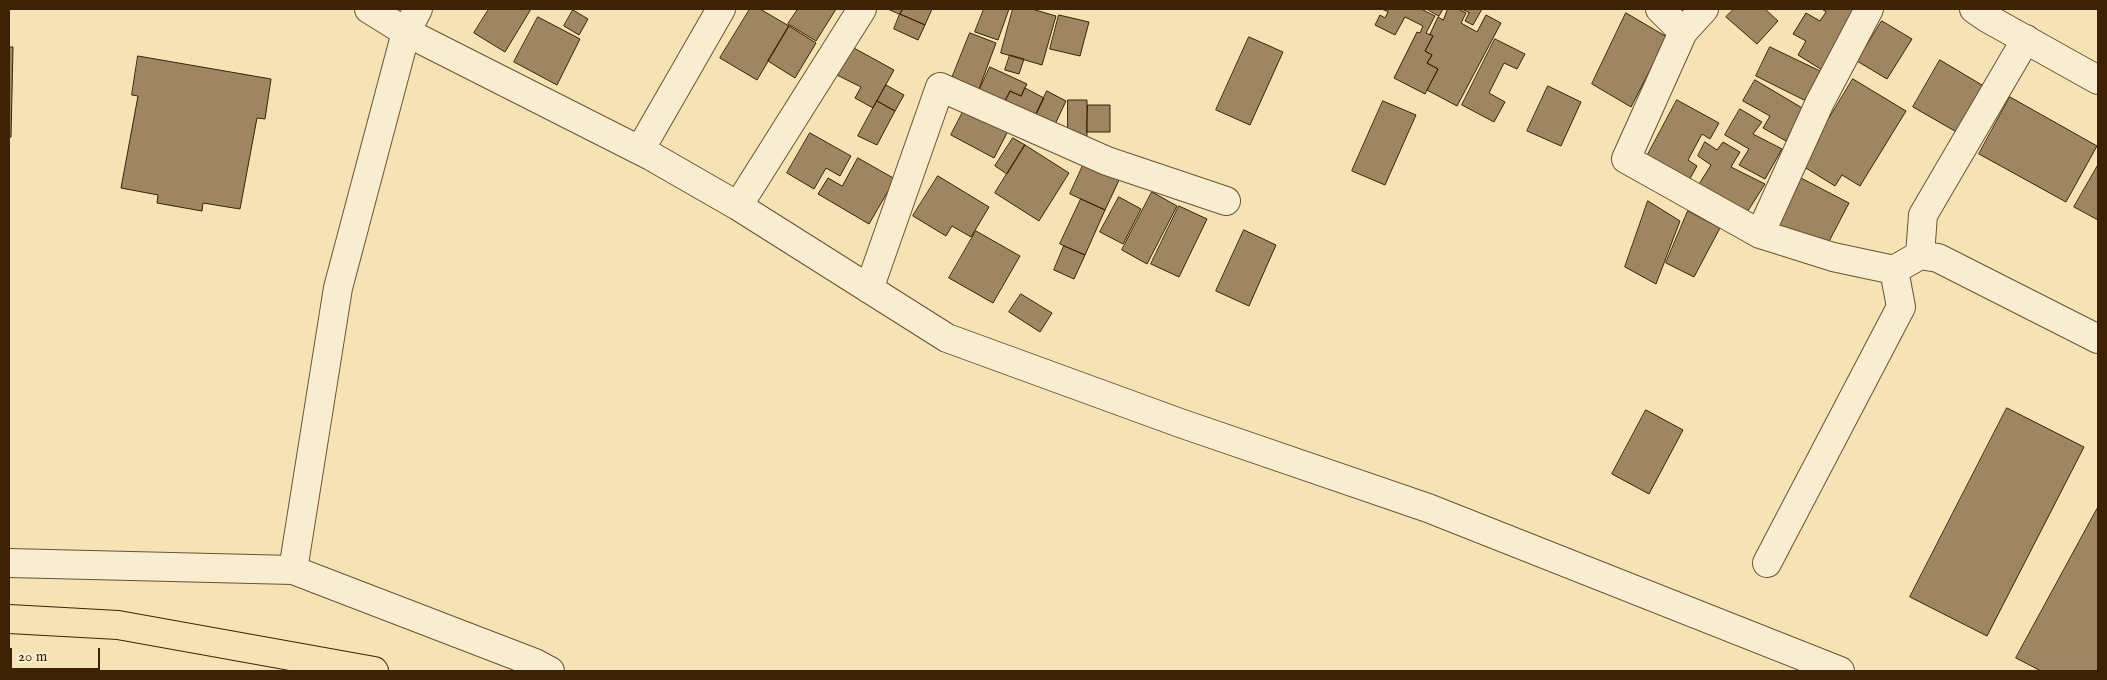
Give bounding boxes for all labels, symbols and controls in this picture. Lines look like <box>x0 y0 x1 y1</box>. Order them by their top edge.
scale bar <box>12 638 102 670</box>
text: 20 m <box>18 647 47 666</box>

